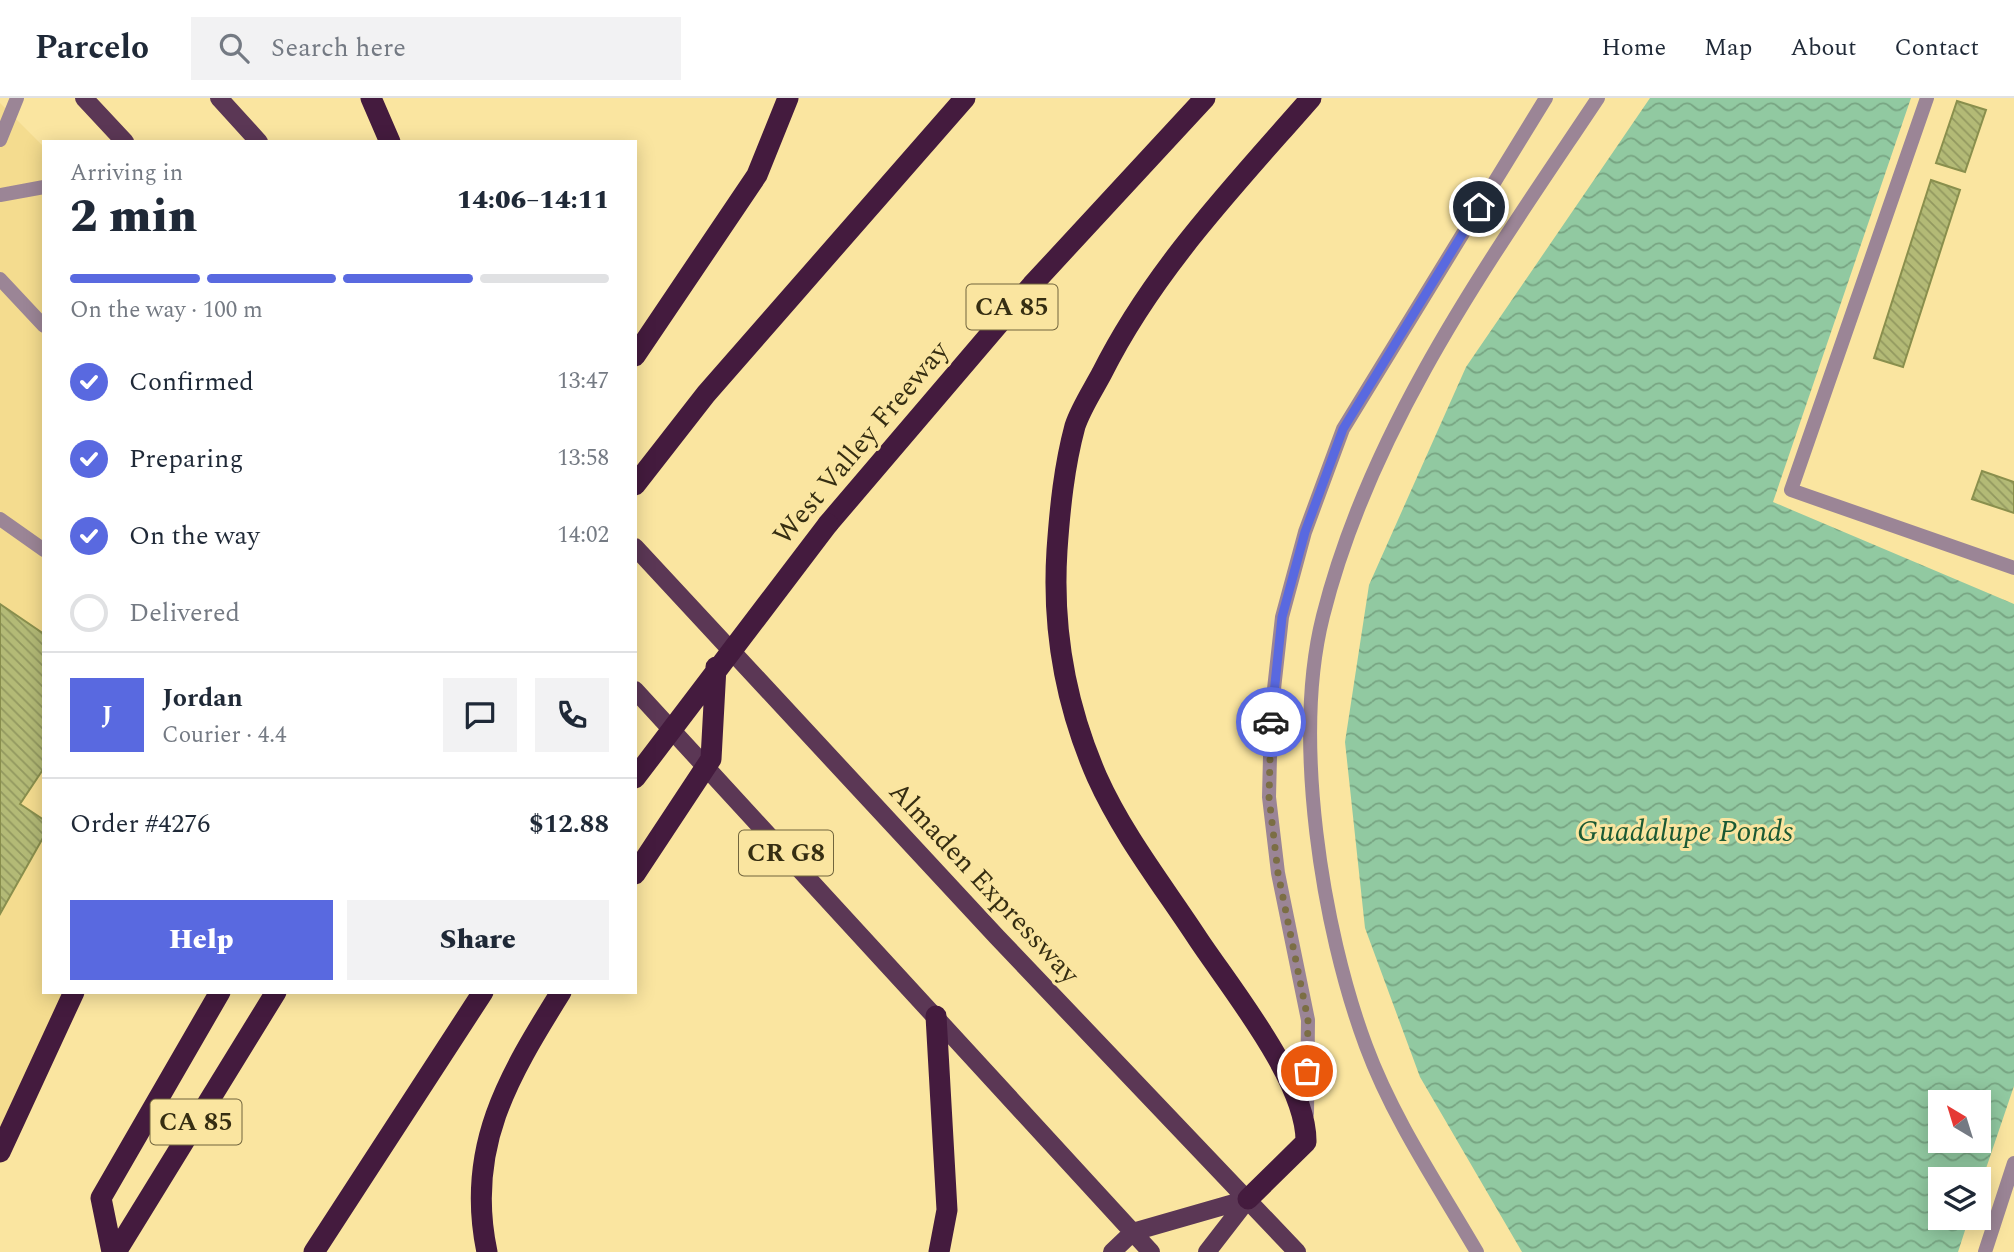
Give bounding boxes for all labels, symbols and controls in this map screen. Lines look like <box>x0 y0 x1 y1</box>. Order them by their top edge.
search box <box>191 17 681 80</box>
text: Parcelo <box>35 23 149 73</box>
text: Search here <box>271 28 406 68</box>
icon: search <box>215 29 253 67</box>
text: Home <box>1601 30 1666 66</box>
text: Map <box>1704 30 1752 66</box>
text: About <box>1790 30 1856 66</box>
text: Contact <box>1894 30 1979 66</box>
text: Arriving in <box>70 156 183 191</box>
pin <box>1449 177 1509 237</box>
text: 14:06–14:11 <box>457 180 609 220</box>
text: 2 min <box>70 182 197 252</box>
icon: home <box>1460 188 1498 226</box>
road number: CA 85 <box>967 284 1058 330</box>
text: On the way · 100 m <box>70 293 263 328</box>
street label: West Valley Freeway <box>763 330 960 555</box>
text: Confirmed <box>129 362 254 402</box>
icon: check <box>70 363 108 401</box>
text: 13:47 <box>557 364 609 399</box>
text: Preparing <box>129 439 243 479</box>
icon: check <box>70 440 108 478</box>
text: 13:58 <box>557 441 609 476</box>
text: On the way <box>129 516 260 556</box>
icon: check <box>70 517 108 555</box>
text: 14:02 <box>557 518 609 553</box>
text: Delivered <box>129 593 240 633</box>
text: Jordan <box>162 678 243 718</box>
button: chat <box>443 678 517 752</box>
button: phone <box>535 678 609 752</box>
courier <box>1236 687 1306 757</box>
text: J <box>101 695 113 735</box>
icon: car <box>1252 703 1290 741</box>
text: Courier · 4.4 <box>162 718 287 753</box>
street label: Almaden Expressway <box>878 772 1091 995</box>
text: Order #4276 <box>70 804 210 844</box>
text: $12.88 <box>529 804 609 844</box>
water label: Guadalupe Ponds <box>1577 809 1794 855</box>
road number: CR G8 <box>739 831 833 876</box>
button: Help <box>70 900 333 980</box>
button: Share <box>347 900 609 980</box>
pin <box>1277 1041 1337 1101</box>
icon: bag <box>1288 1052 1326 1090</box>
north arrow <box>1928 1090 1992 1153</box>
map controls <box>1928 1090 1991 1230</box>
road number: CA 85 <box>150 1099 242 1144</box>
button: layers <box>1928 1167 1991 1230</box>

